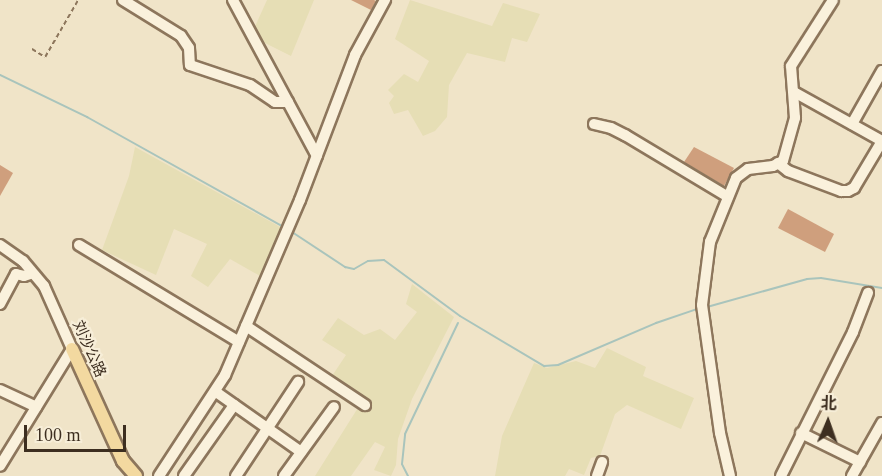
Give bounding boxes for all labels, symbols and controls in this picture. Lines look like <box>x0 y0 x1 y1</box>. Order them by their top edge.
street label: 刘沙公路 <box>69 318 109 380</box>
north arrow <box>798 392 858 452</box>
text: 北 <box>820 395 837 412</box>
scale bar <box>27 413 129 451</box>
text: 100 m <box>35 425 81 445</box>

